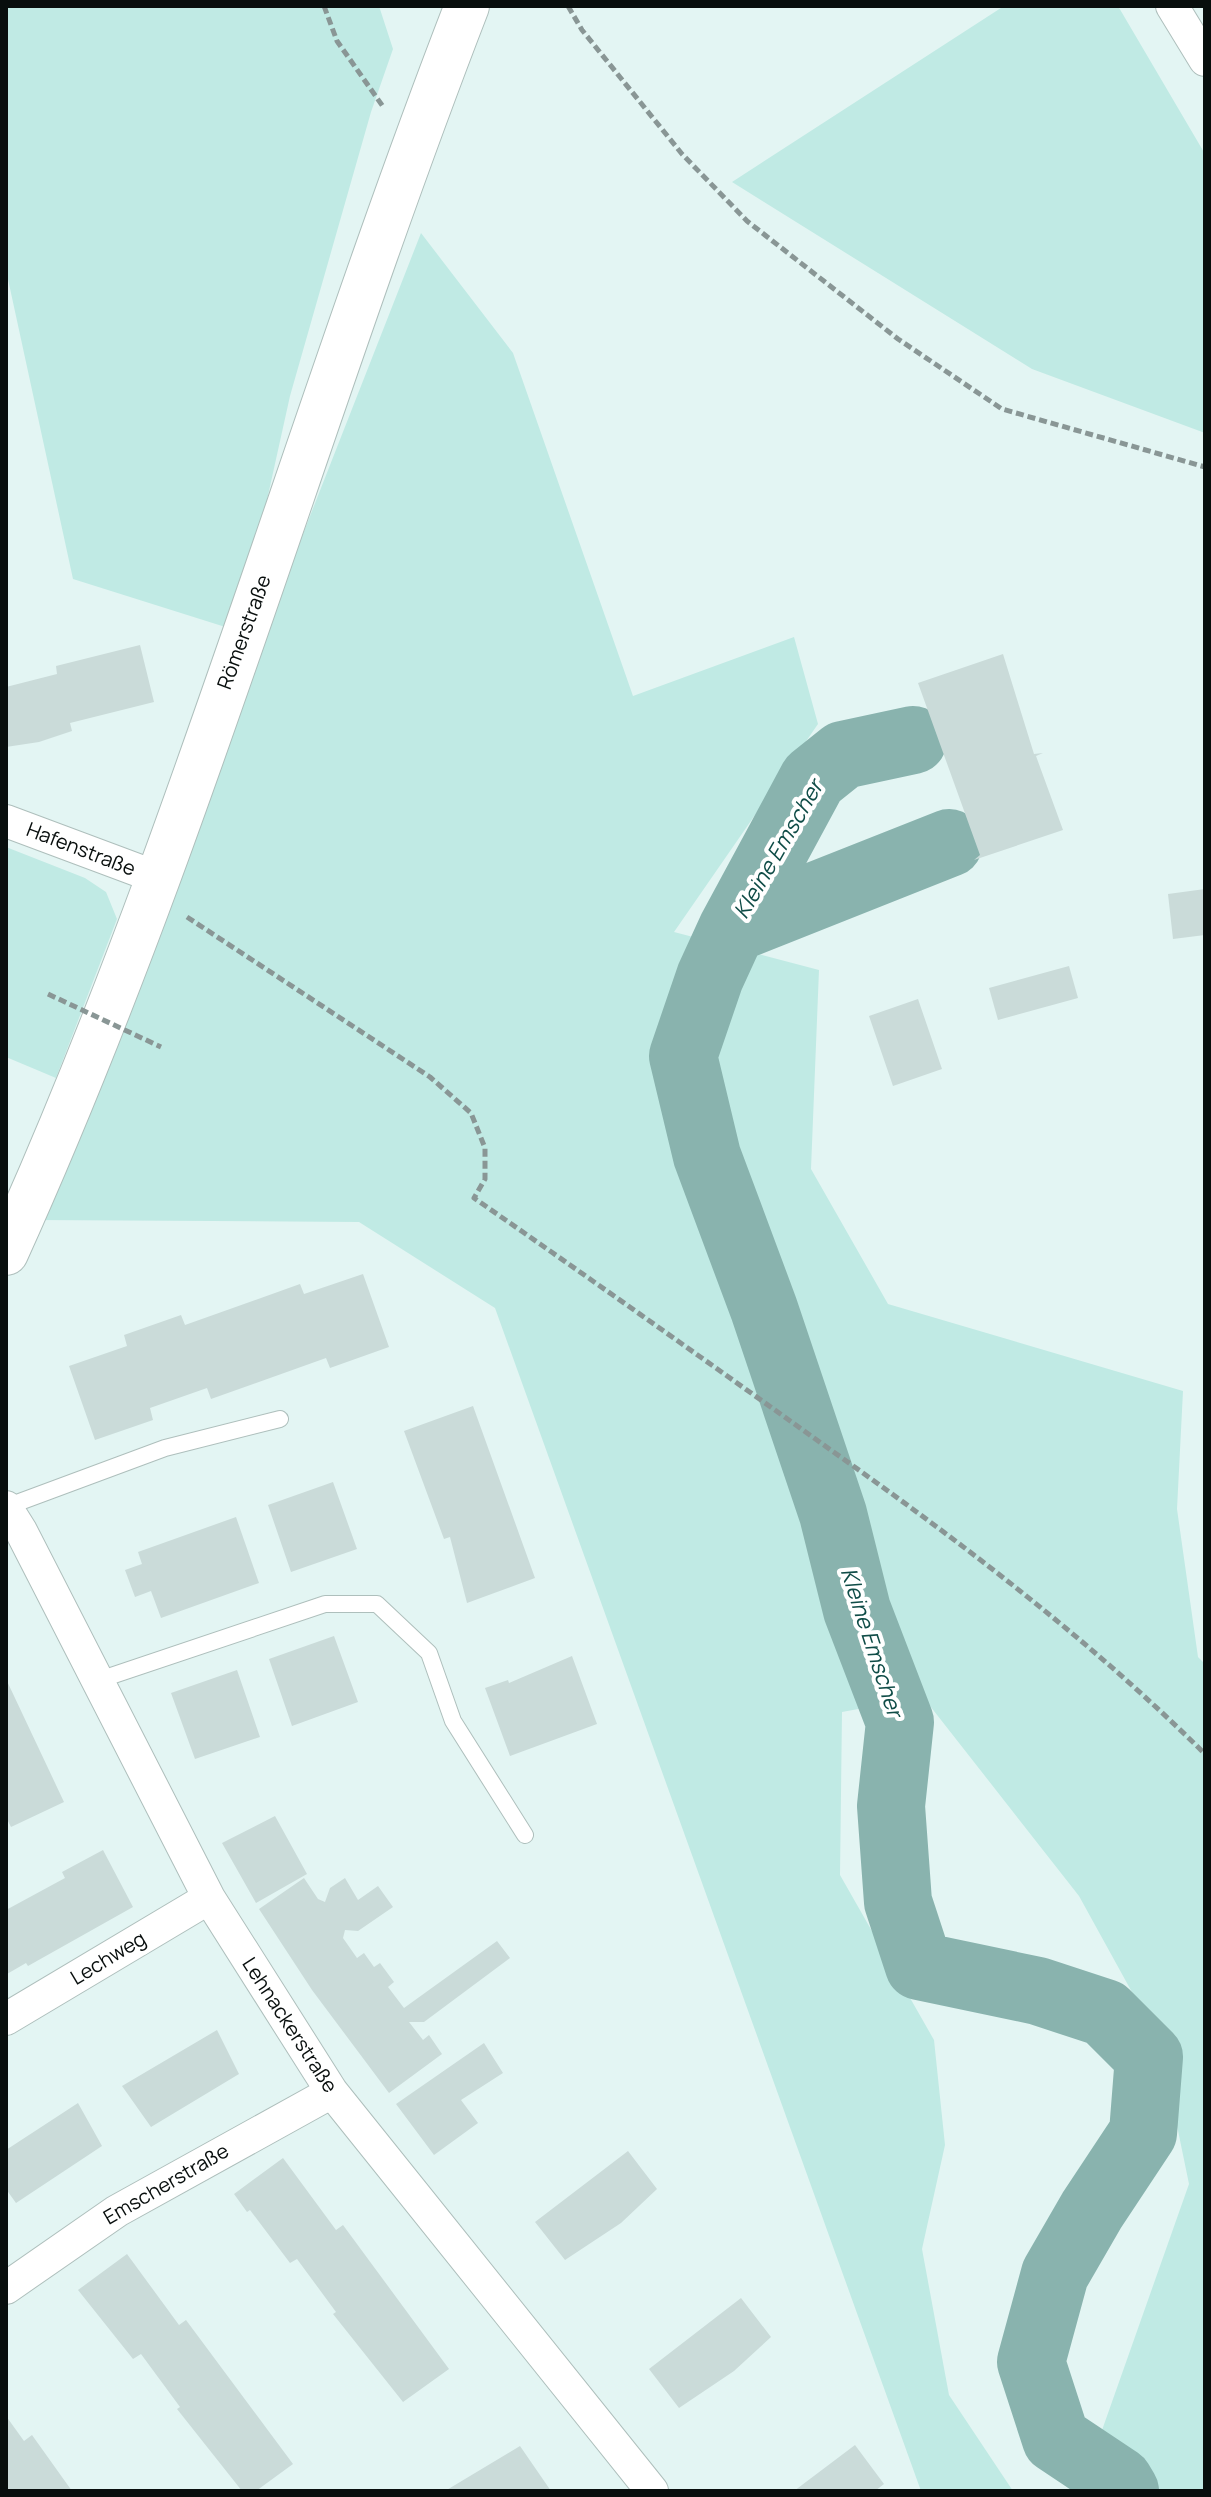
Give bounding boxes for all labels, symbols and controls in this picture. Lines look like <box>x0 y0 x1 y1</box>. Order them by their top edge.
street label: Römerstraße <box>210 571 277 693</box>
water label: Kleine Emscher <box>726 772 831 924</box>
street label: Hafenstraße <box>23 815 140 882</box>
water label: Kleine Emscher <box>834 1564 911 1723</box>
street label: Lechweg <box>65 1925 150 1991</box>
street label: Lehnackerstraße <box>237 1952 344 2098</box>
street label: Emscherstraße <box>98 2137 233 2230</box>

